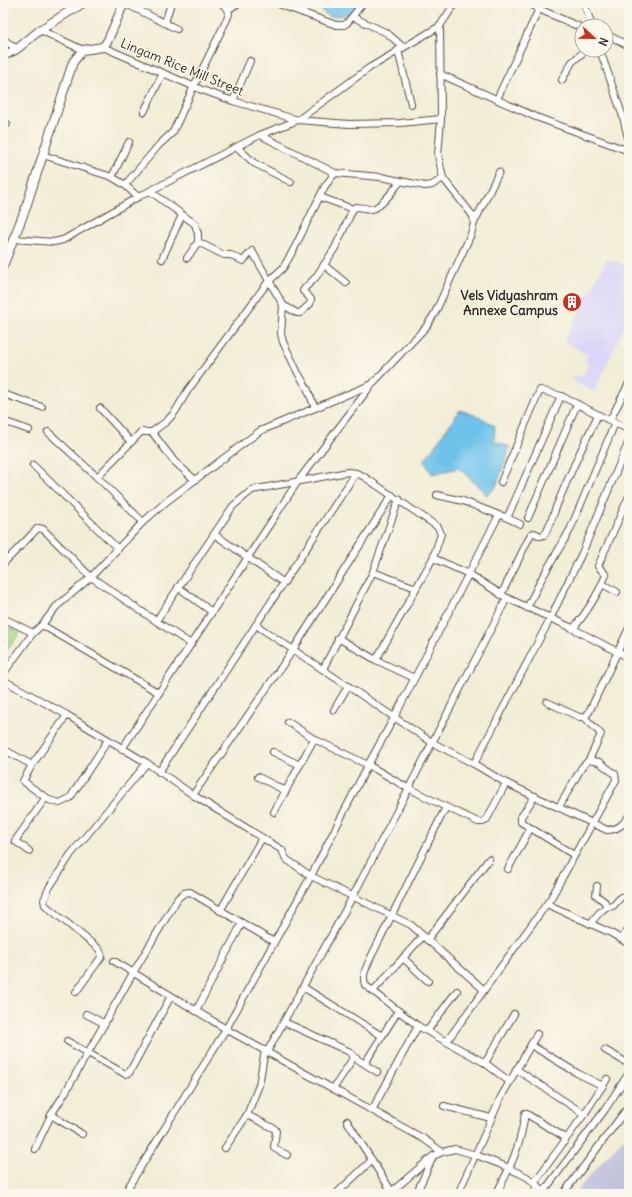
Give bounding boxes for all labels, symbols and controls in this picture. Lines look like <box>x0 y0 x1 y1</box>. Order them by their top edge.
north arrow <box>574 18 614 58</box>
street label: Lingam Rice Mill Street <box>118 35 247 100</box>
text: N <box>595 36 611 48</box>
place label: Vels Vidyashram Annexe Campus <box>461 287 559 319</box>
building icon: Vels Vidyashram Annexe Campus <box>561 291 583 313</box>

